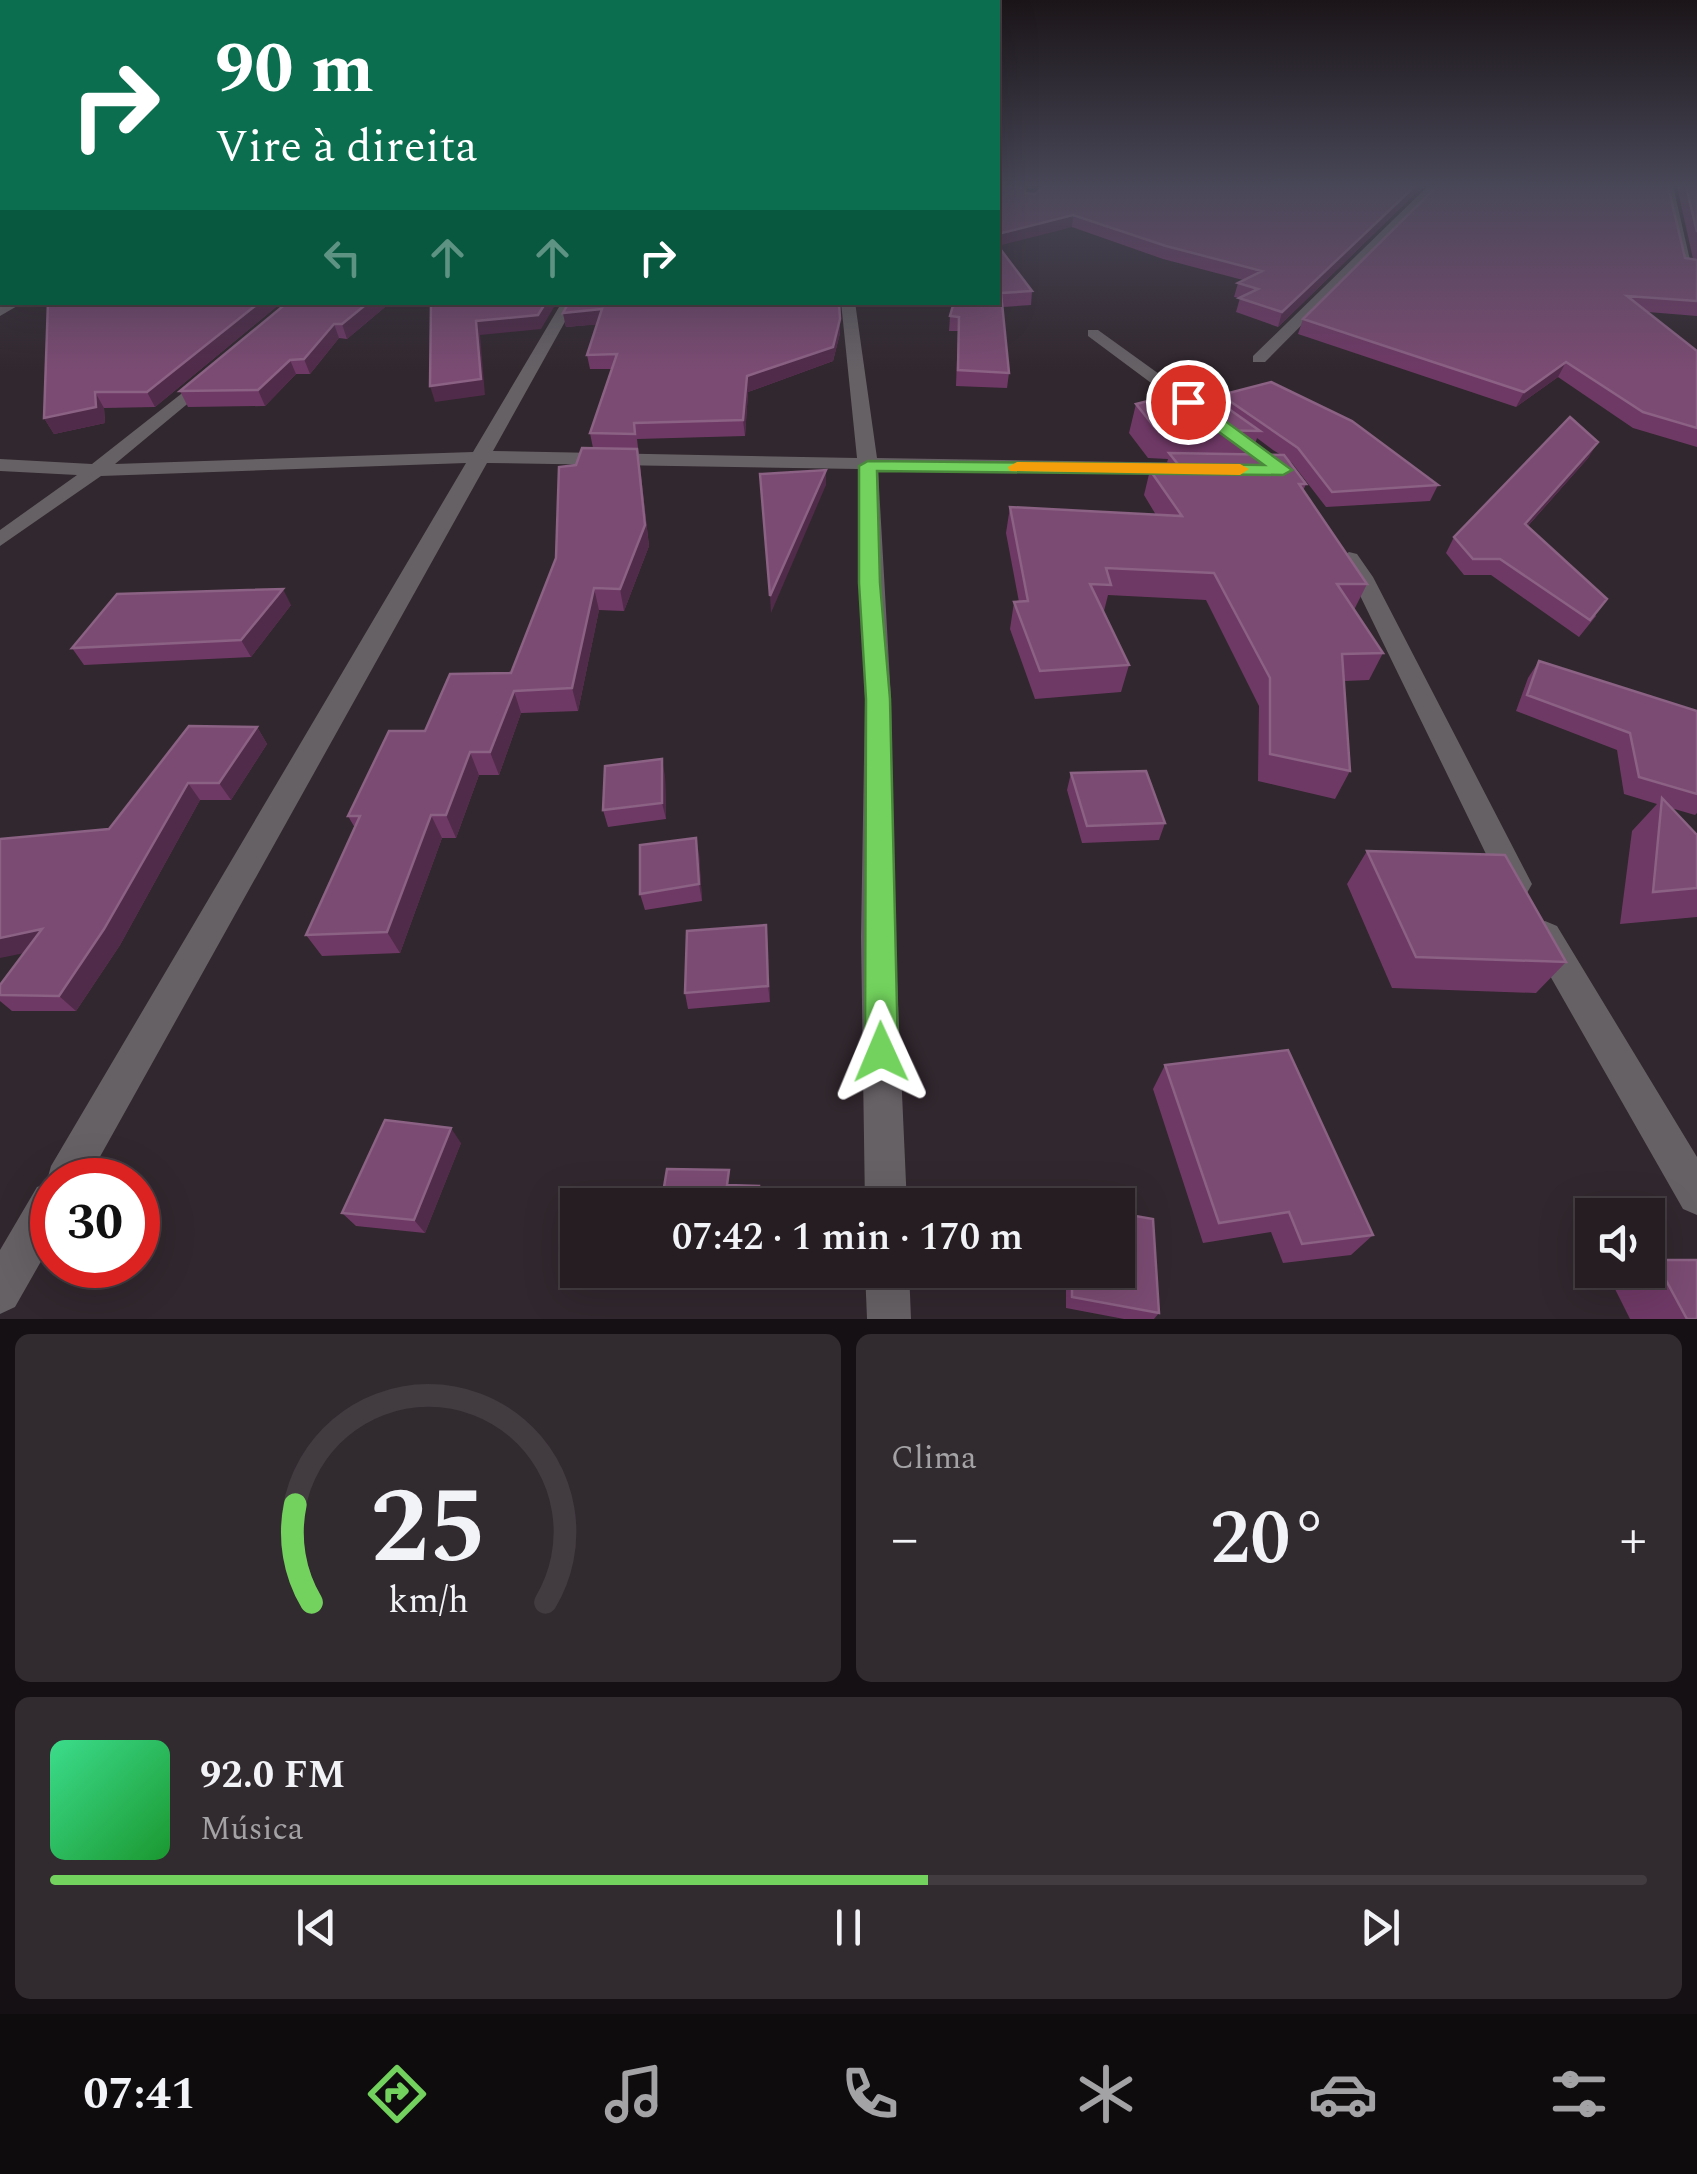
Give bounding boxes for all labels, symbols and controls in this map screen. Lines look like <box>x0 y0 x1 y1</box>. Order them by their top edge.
text: 90 m <box>215 17 374 123</box>
icon: right <box>50 40 180 170</box>
text: Vire à direita <box>215 113 477 182</box>
icon: left <box>315 230 370 285</box>
icon: ahead <box>420 230 475 285</box>
icon: ahead <box>525 230 580 285</box>
icon: right <box>630 230 685 285</box>
pin <box>1146 360 1231 445</box>
icon: arrive <box>1161 375 1216 430</box>
position arrow <box>829 1000 933 1104</box>
speed limit sign: 30 <box>30 1158 160 1288</box>
map controls <box>1575 1198 1665 1288</box>
button: sound <box>1575 1198 1665 1288</box>
text: 07:42 · 1 min · 170 m <box>672 1209 1023 1267</box>
text: Clima <box>891 1434 977 1483</box>
text: 25 <box>370 1450 486 1608</box>
text: 20° <box>1210 1483 1328 1597</box>
text: − <box>891 1498 919 1581</box>
text: + <box>1619 1498 1647 1581</box>
text: km/h <box>388 1574 468 1629</box>
text: 92.0 FM <box>200 1747 345 1805</box>
text: Música <box>200 1805 303 1854</box>
icon: previous <box>289 1900 344 1955</box>
icon: pause <box>821 1900 876 1955</box>
icon: next <box>1353 1900 1408 1955</box>
icon: directions <box>362 2059 432 2129</box>
icon: music <box>599 2059 669 2129</box>
icon: phone <box>835 2059 905 2129</box>
icon: climate <box>1071 2059 1141 2129</box>
icon: car <box>1308 2059 1378 2129</box>
icon: filters <box>1544 2059 1614 2129</box>
text: 07:41 <box>83 2060 196 2129</box>

